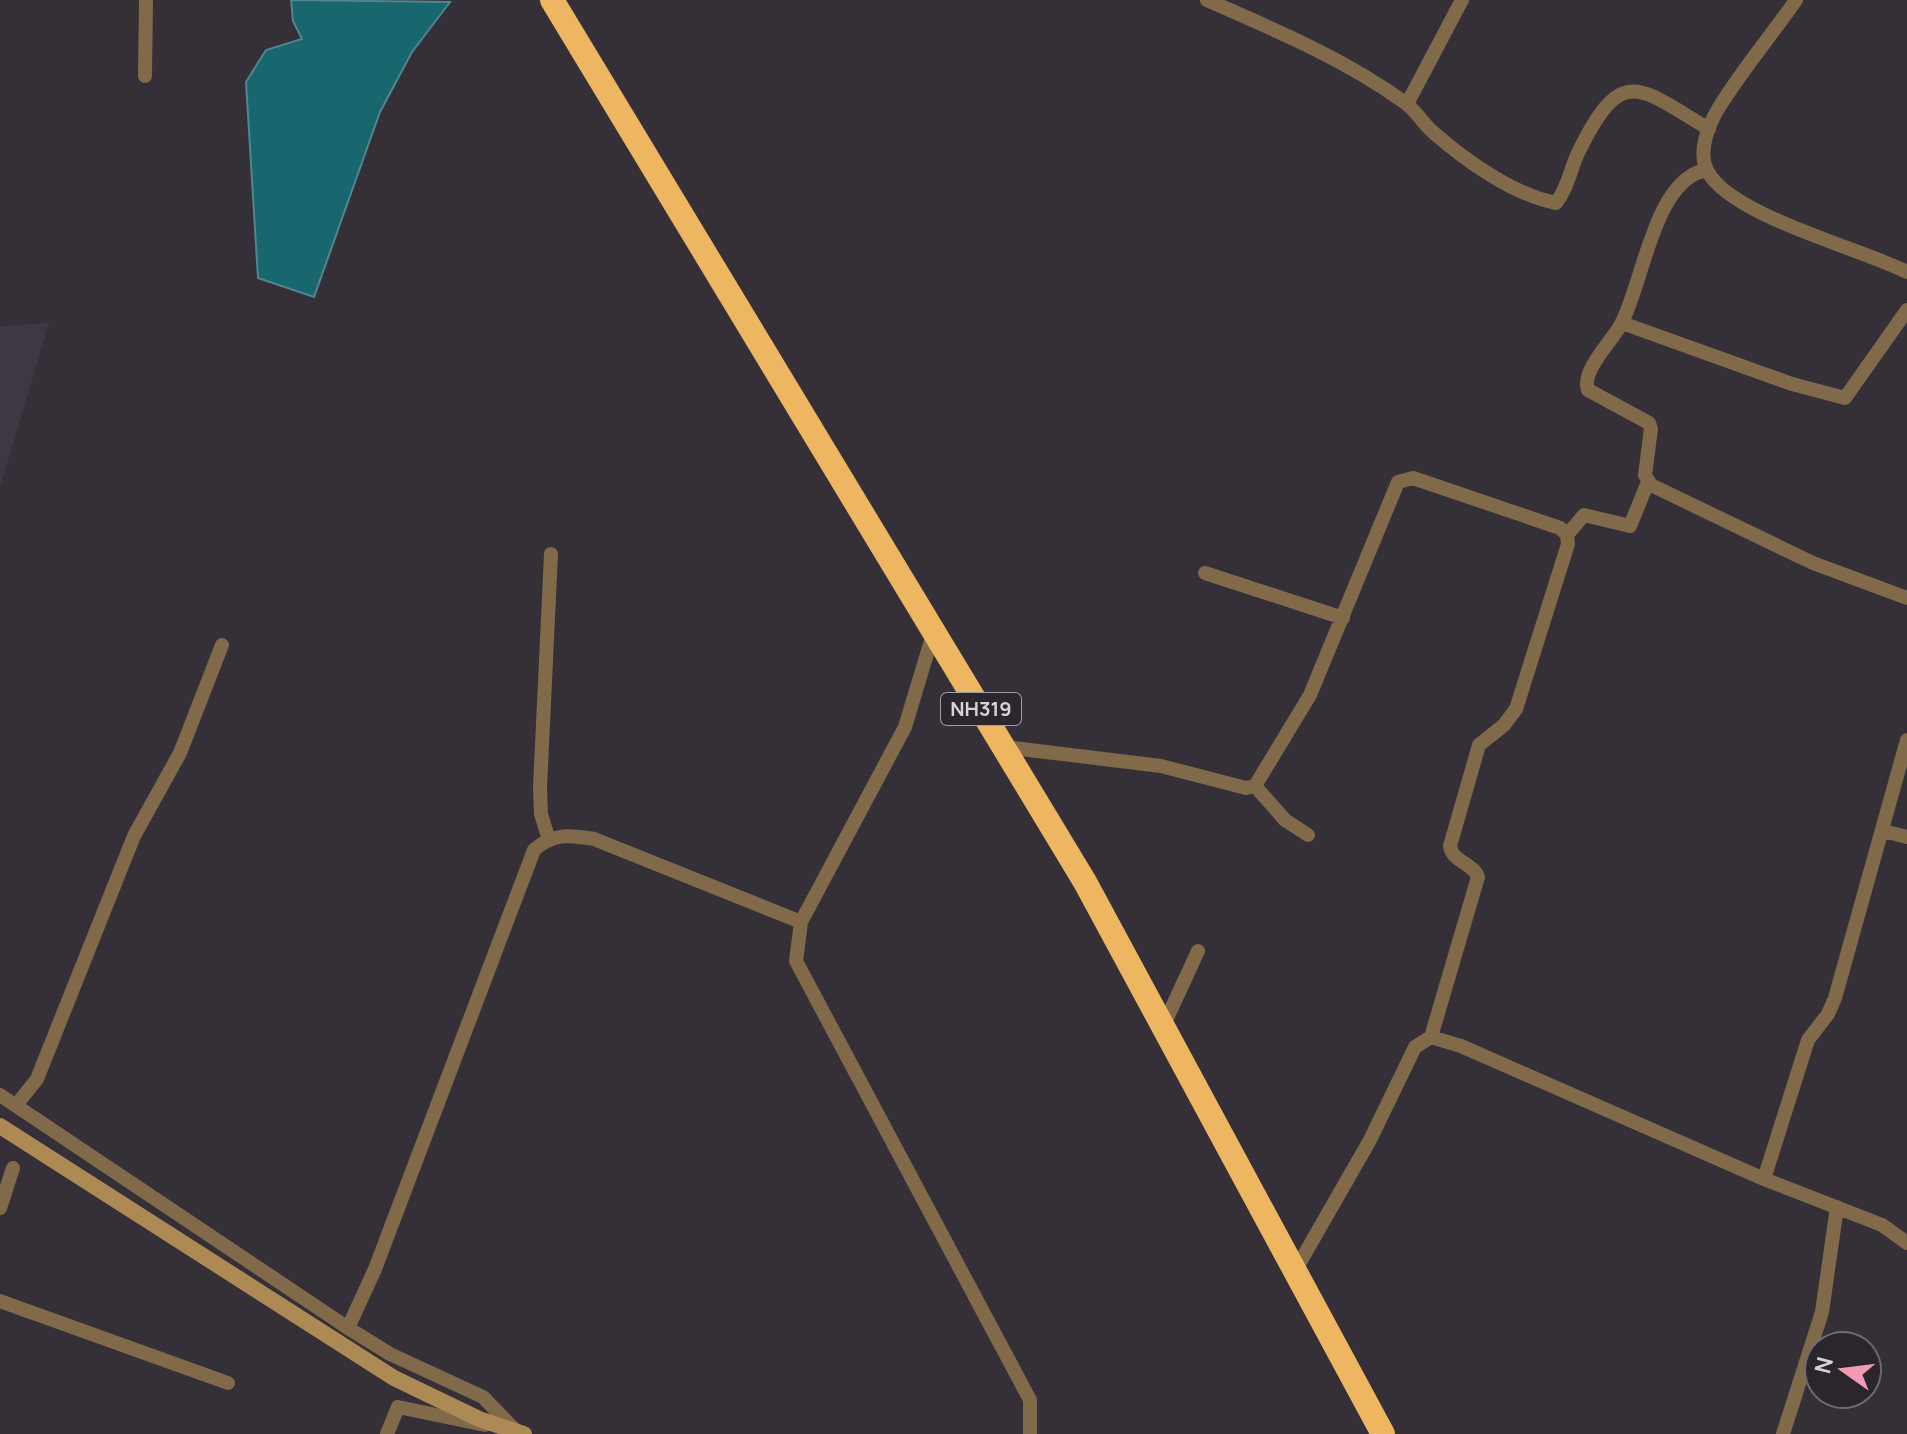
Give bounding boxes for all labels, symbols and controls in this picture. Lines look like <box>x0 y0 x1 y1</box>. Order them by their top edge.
road number: NH319 <box>941 693 1021 725</box>
north arrow <box>1803 1330 1883 1410</box>
text: N <box>1807 1354 1840 1376</box>

